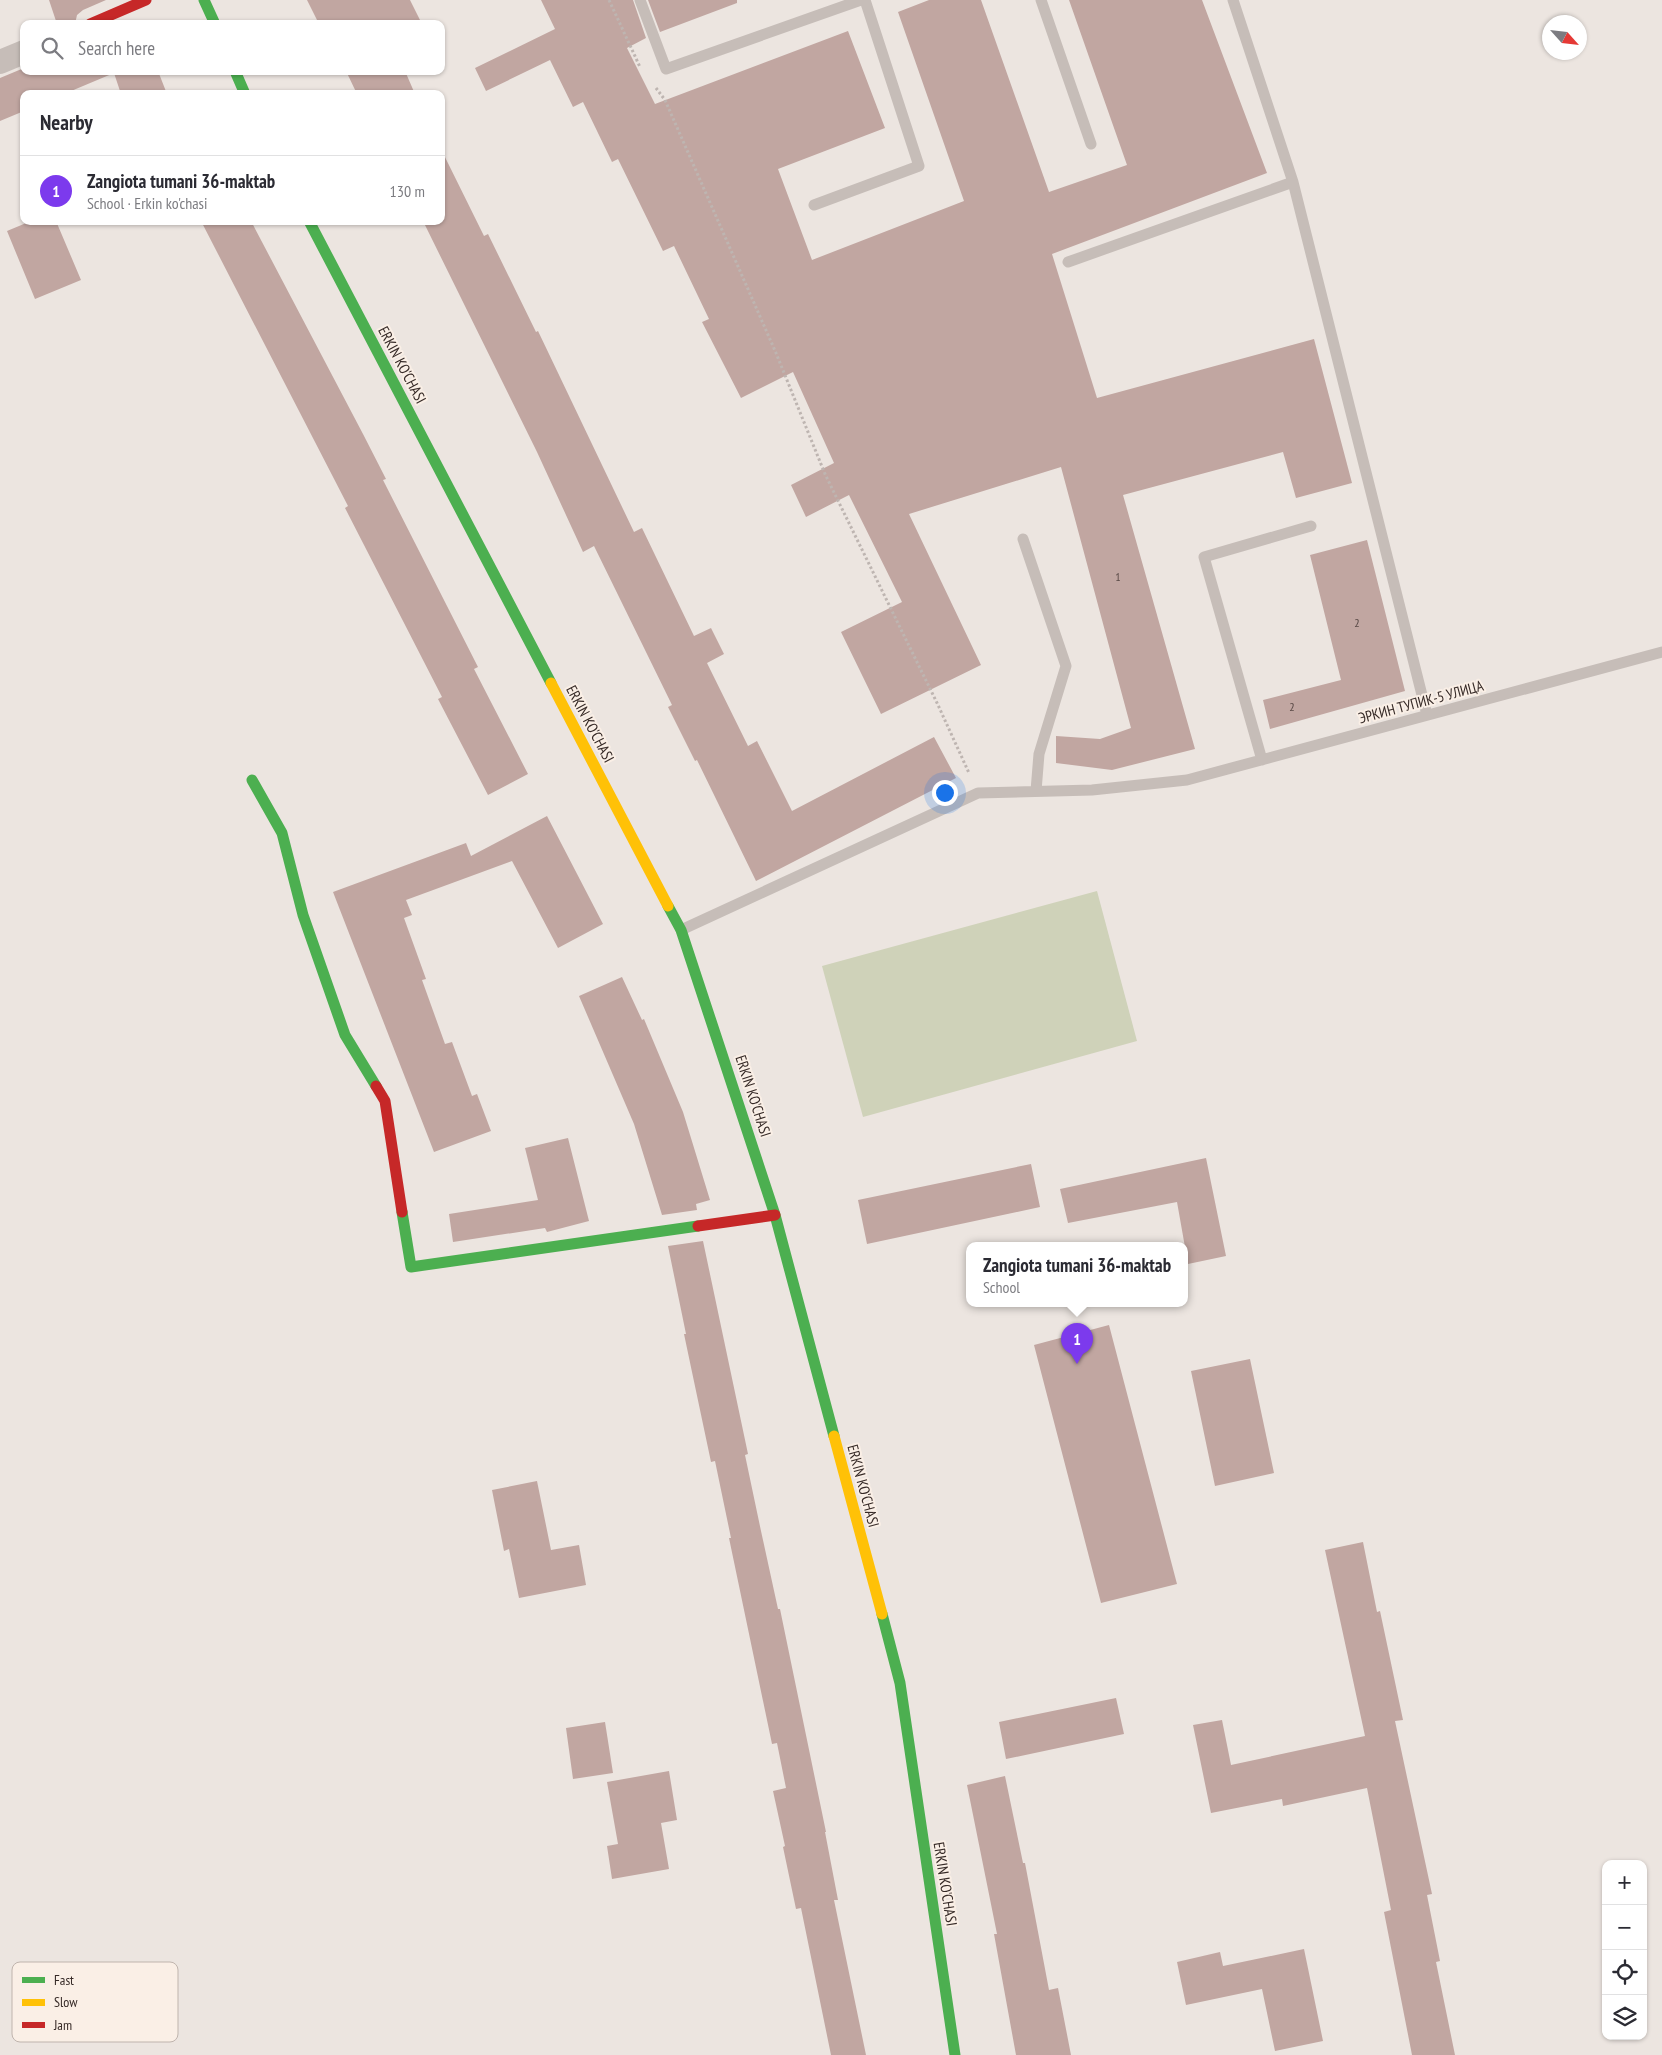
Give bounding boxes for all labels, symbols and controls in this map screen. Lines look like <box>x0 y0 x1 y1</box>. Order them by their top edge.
north arrow <box>1542 15 1587 60</box>
search box <box>20 20 445 75</box>
icon: search <box>38 34 66 62</box>
text: Search here <box>78 36 155 60</box>
text: Nearby <box>40 109 93 136</box>
text: Zangiota tumani 36-maktab <box>87 169 275 193</box>
text: 1 <box>52 181 60 201</box>
text: 130 m <box>390 181 425 201</box>
text: School · Erkin ko'chasi <box>87 193 208 213</box>
street label: ERKIN KO'CHASI <box>374 323 431 407</box>
house number: 1 <box>1115 569 1121 584</box>
house number: 2 <box>1354 615 1360 630</box>
street label: ЭРКИН ТУПИК-5 УЛИЦА <box>1356 675 1486 727</box>
street label: ERKIN KO'CHASI <box>562 682 619 766</box>
house number: 2 <box>1289 699 1295 714</box>
your location <box>932 780 958 806</box>
street label: ERKIN KO'CHASI <box>731 1053 776 1139</box>
popup <box>966 1242 1188 1307</box>
text: Zangiota tumani 36-maktab <box>983 1253 1171 1277</box>
text: School <box>983 1277 1020 1297</box>
pin: 1 <box>1061 1323 1093 1364</box>
street label: ERKIN KO'CHASI <box>843 1442 884 1529</box>
street label: ERKIN KO'CHASI <box>929 1841 962 1927</box>
map controls <box>1602 1860 1647 2040</box>
button: + <box>1602 1860 1647 1905</box>
button: − <box>1602 1905 1647 1950</box>
button: locate <box>1602 1950 1647 1995</box>
legend <box>12 1962 178 2042</box>
text: Fast <box>54 1971 74 1989</box>
text: Slow <box>54 1993 78 2011</box>
button: layers <box>1602 1995 1647 2040</box>
text: Jam <box>53 2016 72 2034</box>

